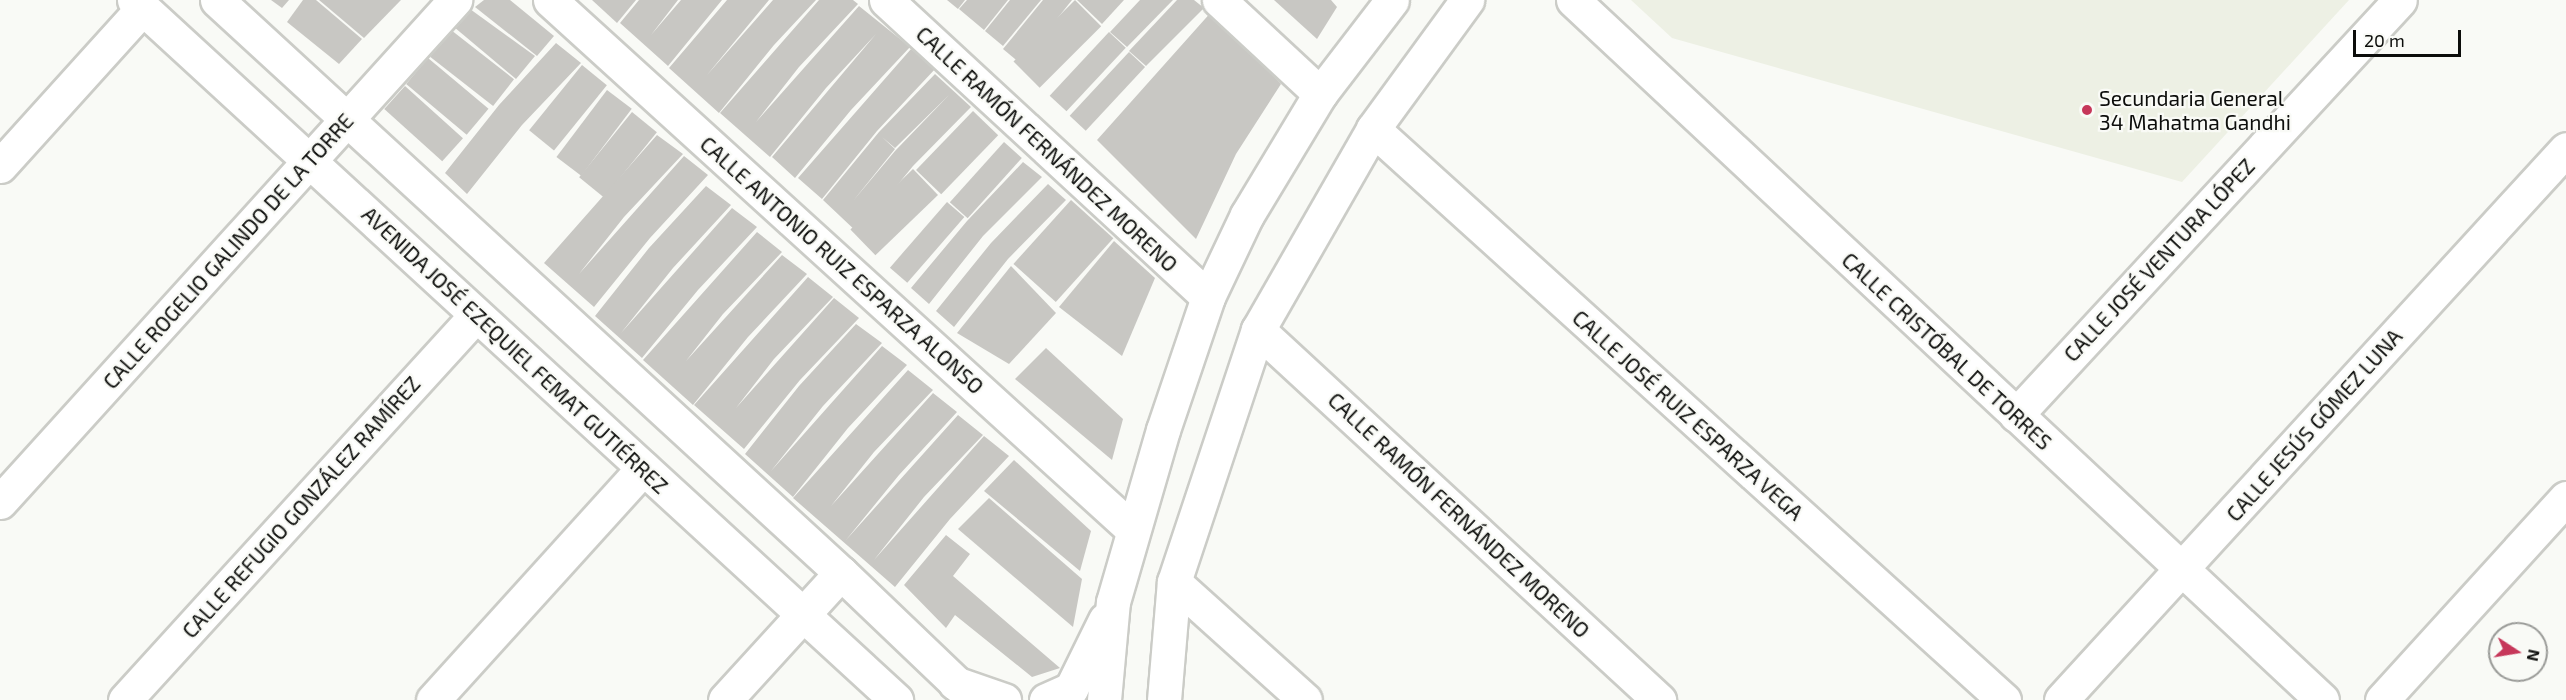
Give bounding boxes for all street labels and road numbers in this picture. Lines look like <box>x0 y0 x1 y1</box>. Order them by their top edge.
street label: CALLE RAMÓN FERNÁNDEZ MORENO <box>911 21 1183 277</box>
street label: CALLE ROGELIO GALINDO DE LA TORRE <box>97 108 359 394</box>
street label: CALLE ANTONIO RUIZ ESPARZA ALONSO <box>695 131 989 399</box>
street label: CALLE JOSÉ VENTURA LÓPEZ <box>2058 153 2260 367</box>
street label: AVENIDA JOSÉ EZEQUIEL FEMAT GUTIÉRREZ <box>356 201 674 499</box>
street label: CALLE CRISTÓBAL DE TORRES <box>1837 247 2057 455</box>
street label: CALLE JOSÉ RUIZ ESPARZA VEGA <box>1567 304 1809 526</box>
street label: CALLE JESÚS GÓMEZ LUNA <box>2221 324 2407 526</box>
street label: CALLE REFUGIO GONZÁLEZ RAMÍREZ <box>177 371 425 643</box>
street label: CALLE RAMÓN FERNÁNDEZ MORENO <box>1323 387 1595 643</box>

